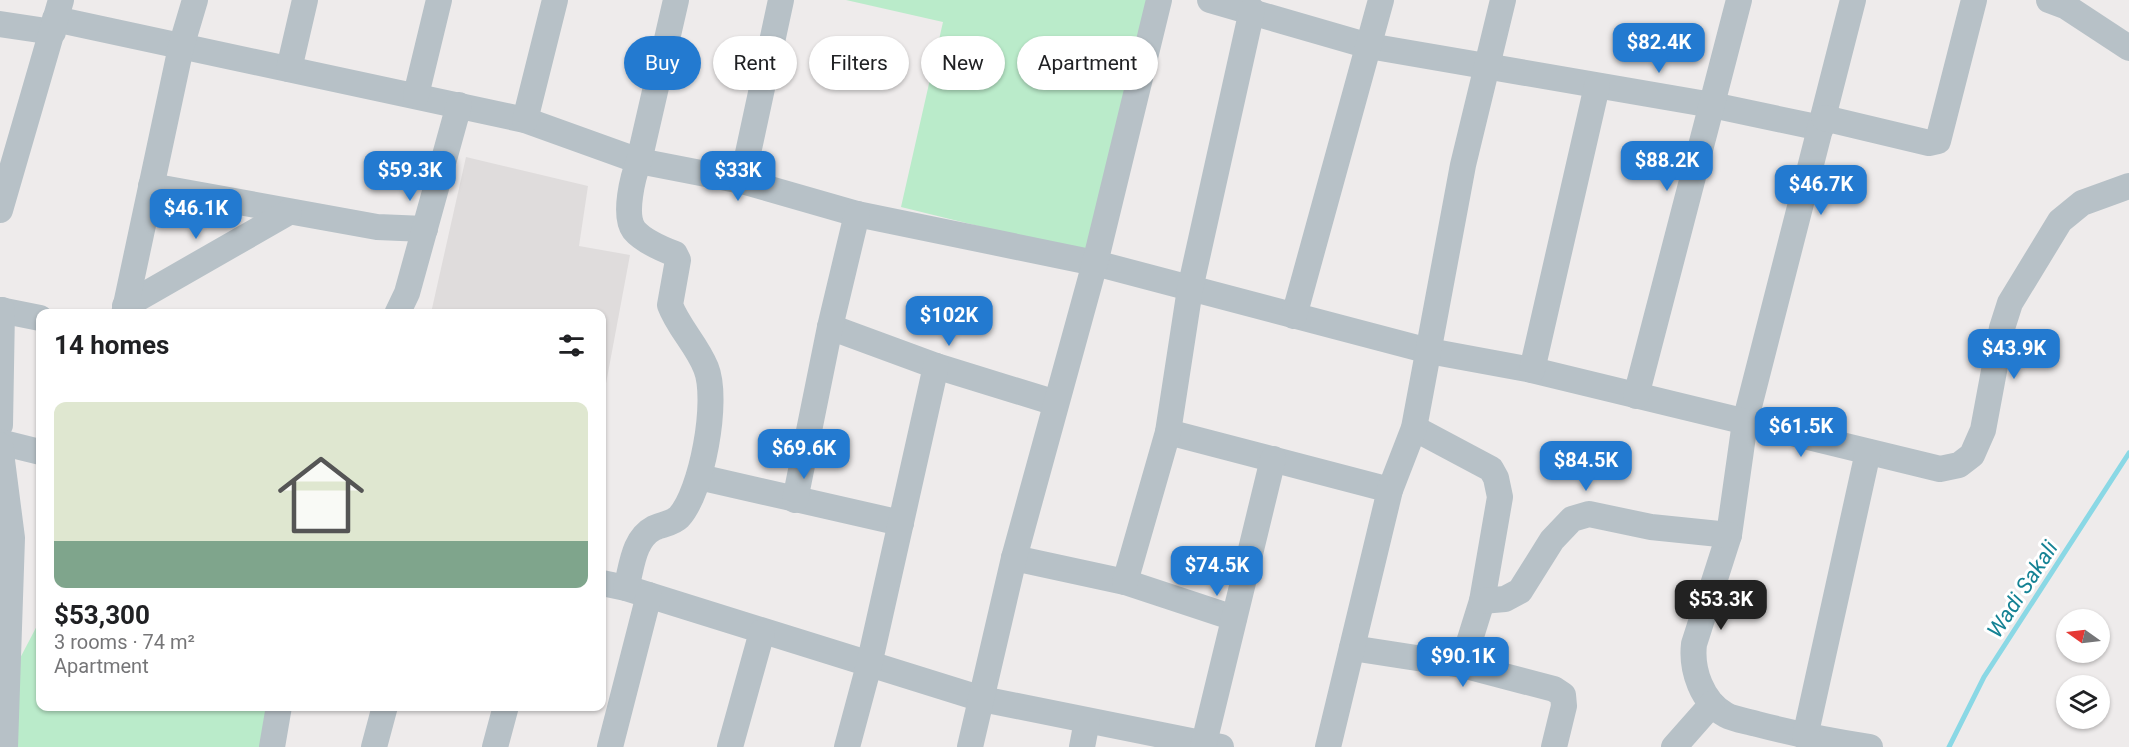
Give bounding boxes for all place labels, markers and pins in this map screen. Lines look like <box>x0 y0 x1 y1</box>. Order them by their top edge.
pin: $82.4K <box>1610 23 1708 74</box>
pin: $88.2K <box>1618 141 1716 192</box>
pin: $59.3K <box>361 151 459 202</box>
pin: $33K <box>702 151 774 202</box>
pin: $46.7K <box>1772 165 1870 216</box>
pin: $46.1K <box>147 189 245 240</box>
pin: $102K <box>907 296 991 347</box>
pin: $43.9K <box>1965 329 2063 380</box>
pin: $61.5K <box>1752 407 1850 458</box>
pin: $69.6K <box>755 429 853 480</box>
pin: $84.5K <box>1537 441 1635 492</box>
pin: $74.5K <box>1168 546 1266 597</box>
pin: $53.3K <box>1672 580 1770 631</box>
pin: $90.1K <box>1414 637 1512 688</box>

